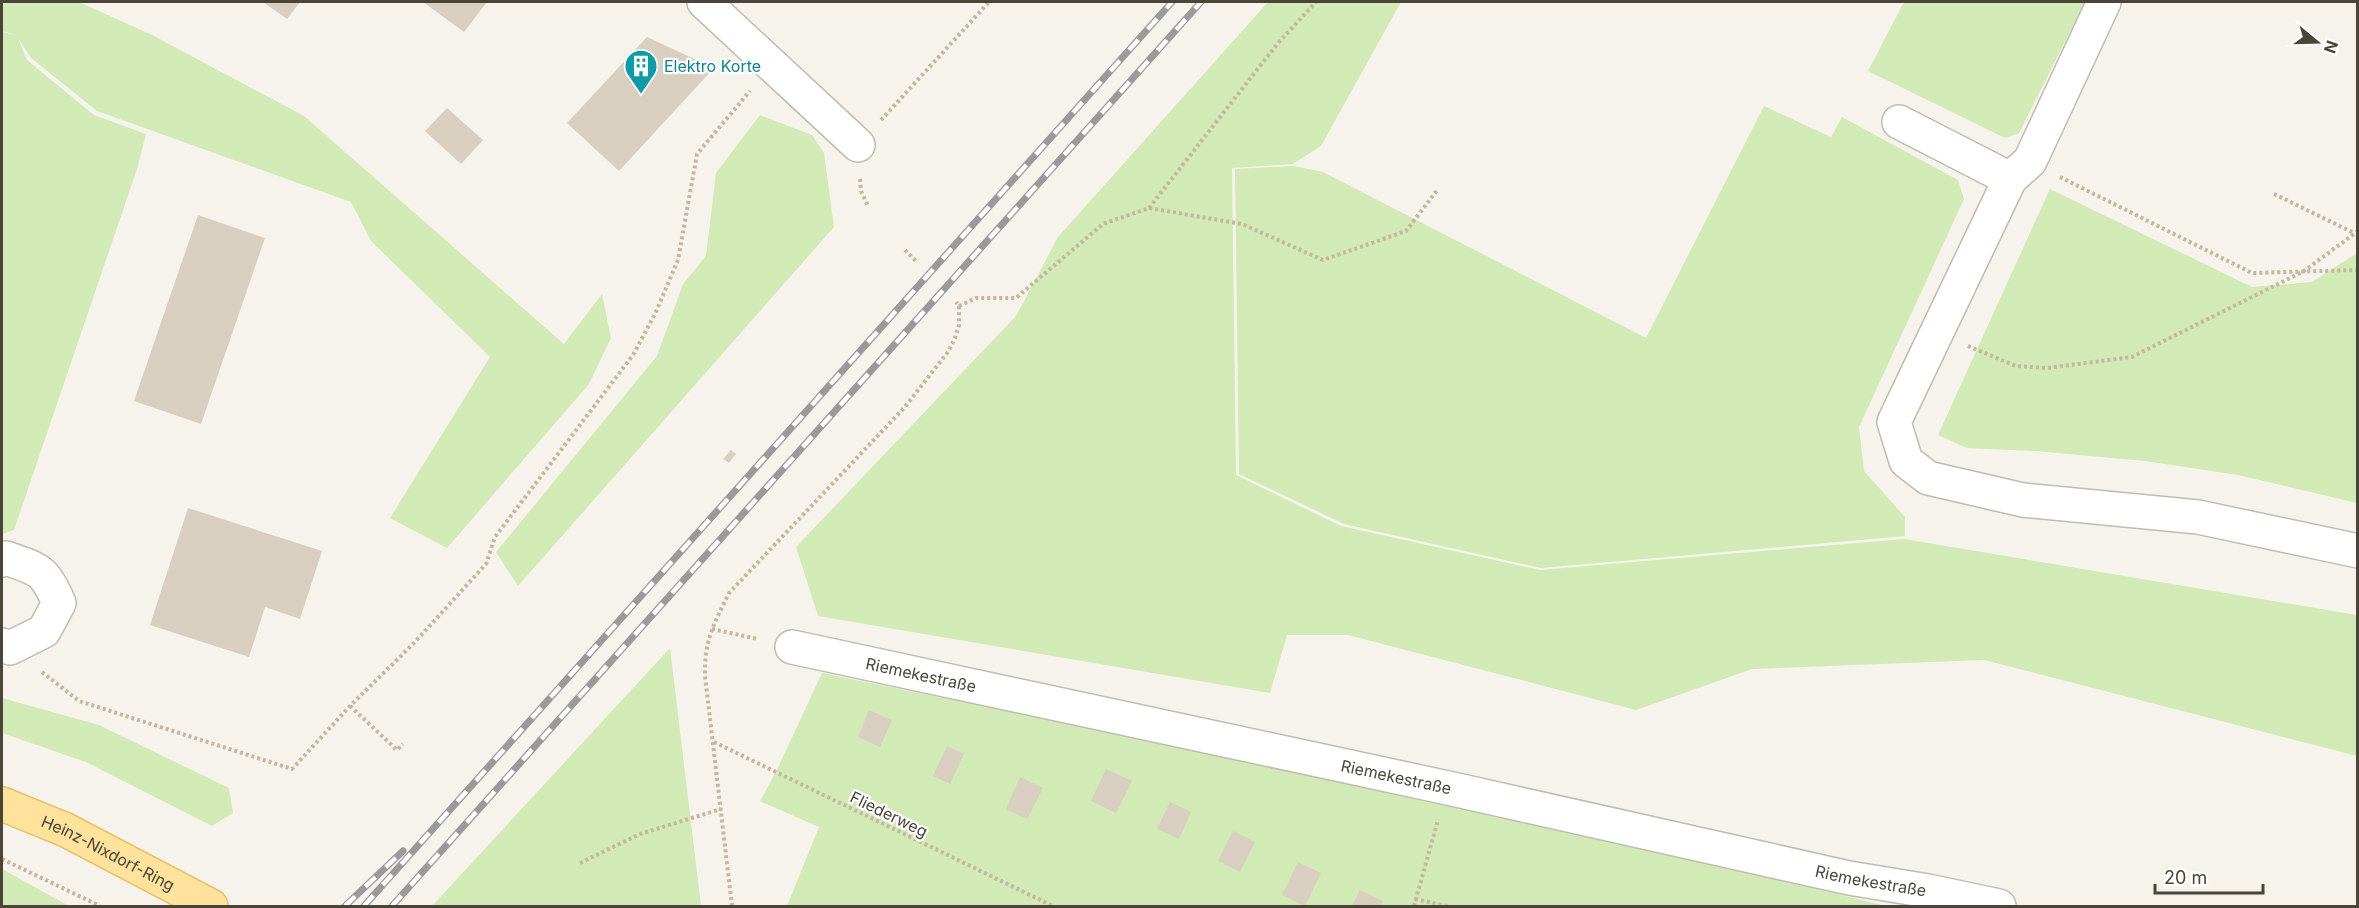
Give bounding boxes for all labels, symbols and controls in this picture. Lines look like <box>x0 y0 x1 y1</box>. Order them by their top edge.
north arrow <box>2287 12 2347 72</box>
text: N <box>2320 38 2343 56</box>
building icon: Elektro Korte <box>623 48 659 95</box>
place label: Elektro Korte <box>664 56 761 76</box>
street label: Riemekestraße <box>864 653 978 696</box>
street label: Riemekestraße <box>1339 755 1453 798</box>
street label: Fliederweg <box>847 787 931 841</box>
street label: Heinz-Nixdorf-Ring <box>39 811 178 895</box>
scale bar <box>2155 857 2263 895</box>
street label: Riemekestraße <box>1813 861 1928 901</box>
text: 20 m <box>2164 867 2207 888</box>

